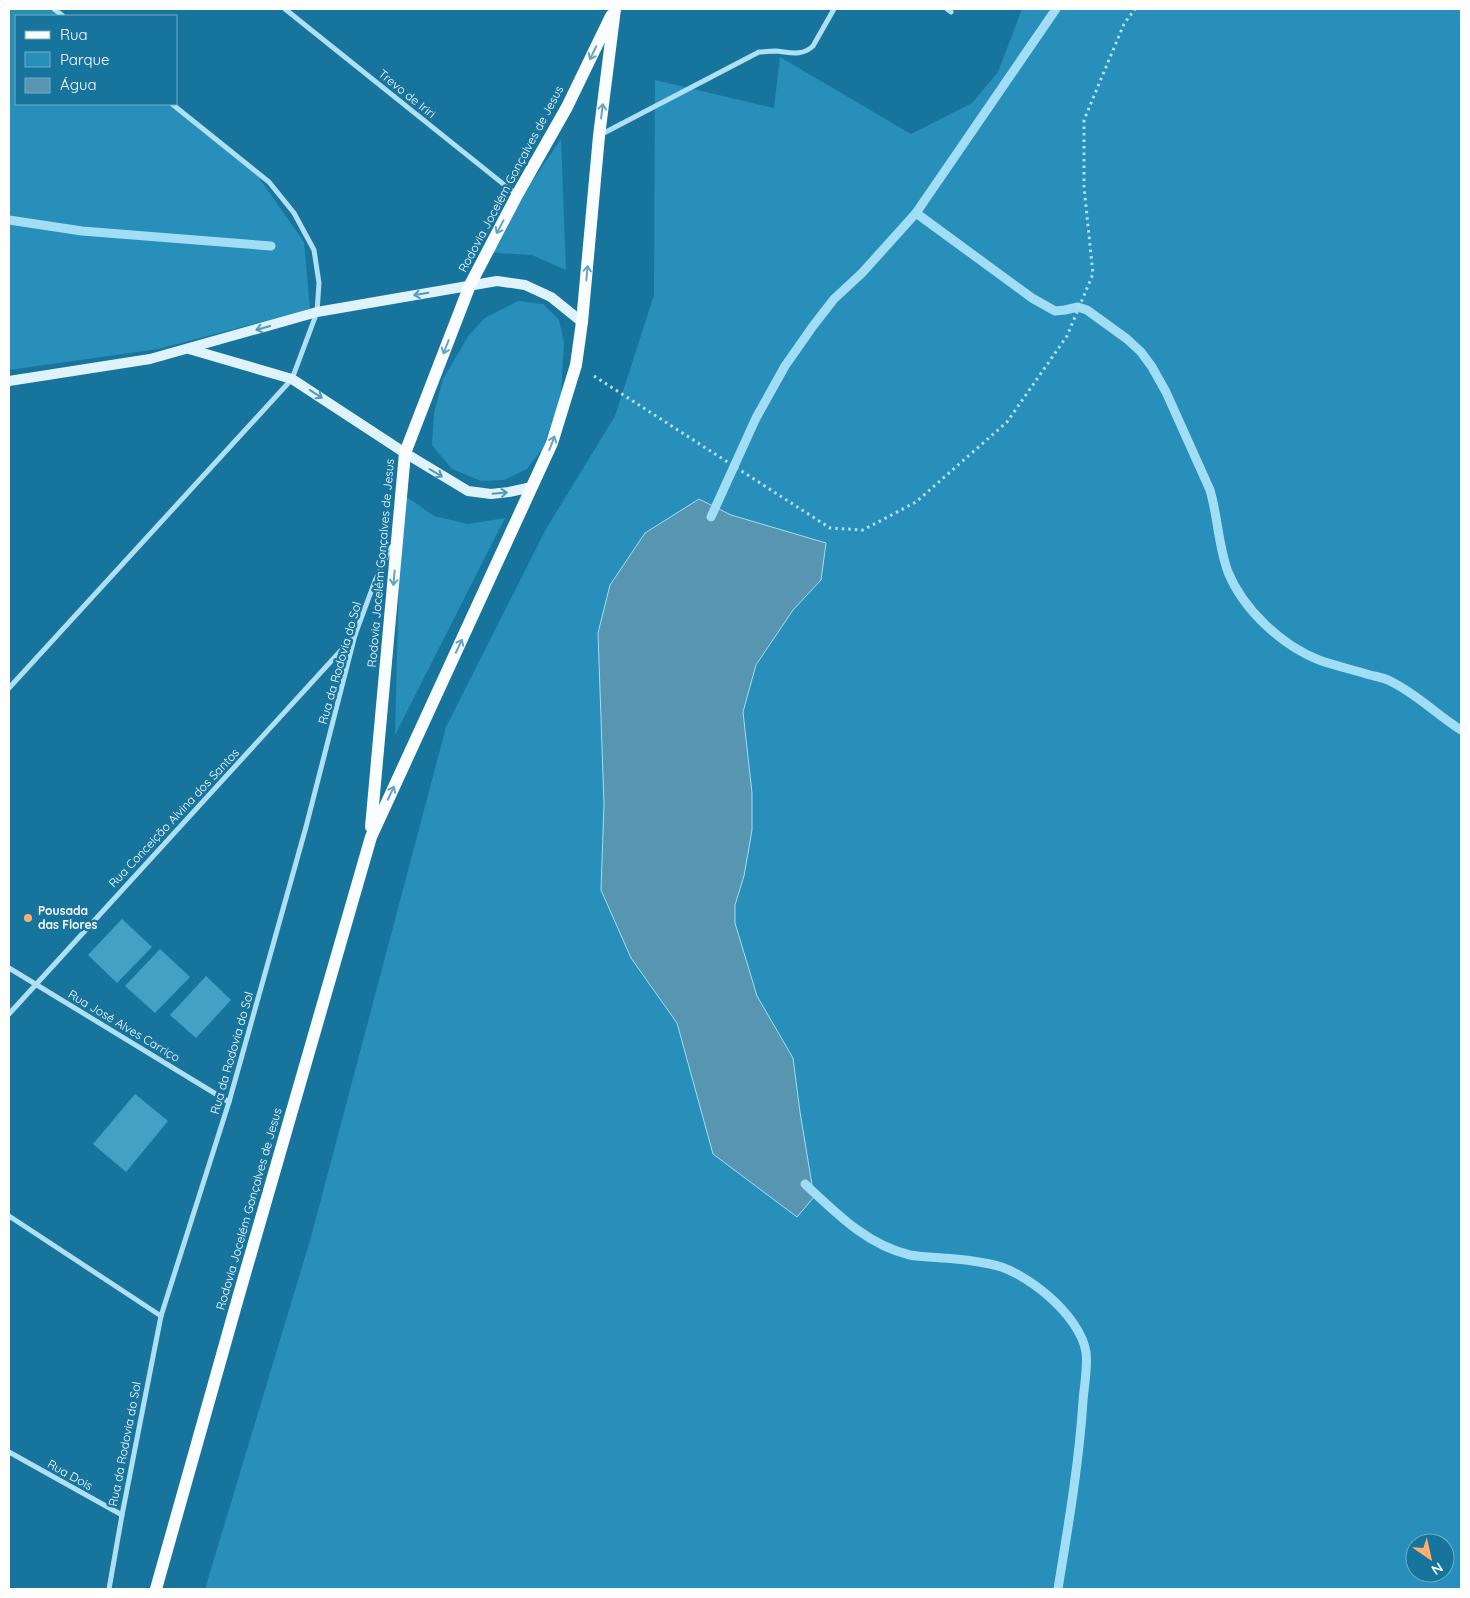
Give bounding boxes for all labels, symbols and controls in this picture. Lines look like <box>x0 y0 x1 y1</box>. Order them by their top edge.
legend <box>15 15 178 105</box>
text: Rua <box>60 25 88 44</box>
one-way arrow <box>588 45 597 60</box>
text: Parque <box>60 50 110 69</box>
street label: Trevo de Iriri <box>376 66 439 121</box>
text: Água <box>60 75 97 94</box>
street label: Rodovia Jocelém Gonçalves de Jesus <box>455 82 567 275</box>
one-way arrow <box>597 104 607 120</box>
one-way arrow <box>495 219 504 234</box>
one-way arrow <box>582 265 592 281</box>
one-way arrow <box>414 289 430 299</box>
one-way arrow <box>255 323 271 333</box>
one-way arrow <box>441 339 450 354</box>
one-way arrow <box>308 390 322 400</box>
one-way arrow <box>548 435 557 451</box>
street label: Rodovia Jocelém Gonçalves de Jesus <box>364 458 397 668</box>
one-way arrow <box>429 468 443 478</box>
one-way arrow <box>492 488 508 498</box>
one-way arrow <box>389 570 398 586</box>
street label: Rua da Rodovia do Sol <box>315 600 364 726</box>
one-way arrow <box>455 639 465 654</box>
street label: Rua Conceição Alvina dos Santos <box>105 745 242 890</box>
one-way arrow <box>387 786 396 801</box>
place label: Pousada das Flores <box>38 903 98 932</box>
marker: Pousada das Flores <box>22 912 34 924</box>
street label: Rua José Alves Carriço <box>66 986 183 1065</box>
street label: Rua da Rodovia do Sol <box>207 990 256 1116</box>
street label: Rodovia Jocelém Gonçalves de Jesus <box>212 1106 285 1312</box>
street label: Rua da Rodovia do Sol <box>105 1380 144 1508</box>
street label: Rua Dois <box>45 1456 96 1493</box>
north arrow <box>1405 1533 1455 1583</box>
text: N <box>1428 1558 1447 1579</box>

